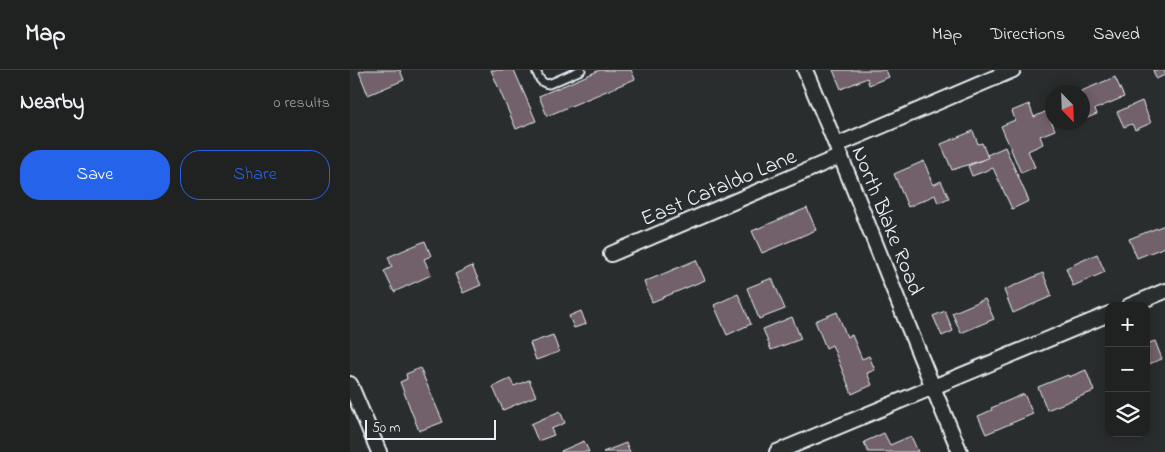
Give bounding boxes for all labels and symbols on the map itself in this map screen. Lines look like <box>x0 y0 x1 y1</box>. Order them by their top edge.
north arrow <box>1045 85 1090 130</box>
street label: East Cataldo Lane <box>636 141 802 236</box>
street label: North Blake Road <box>842 142 931 301</box>
scale bar <box>365 417 496 440</box>

